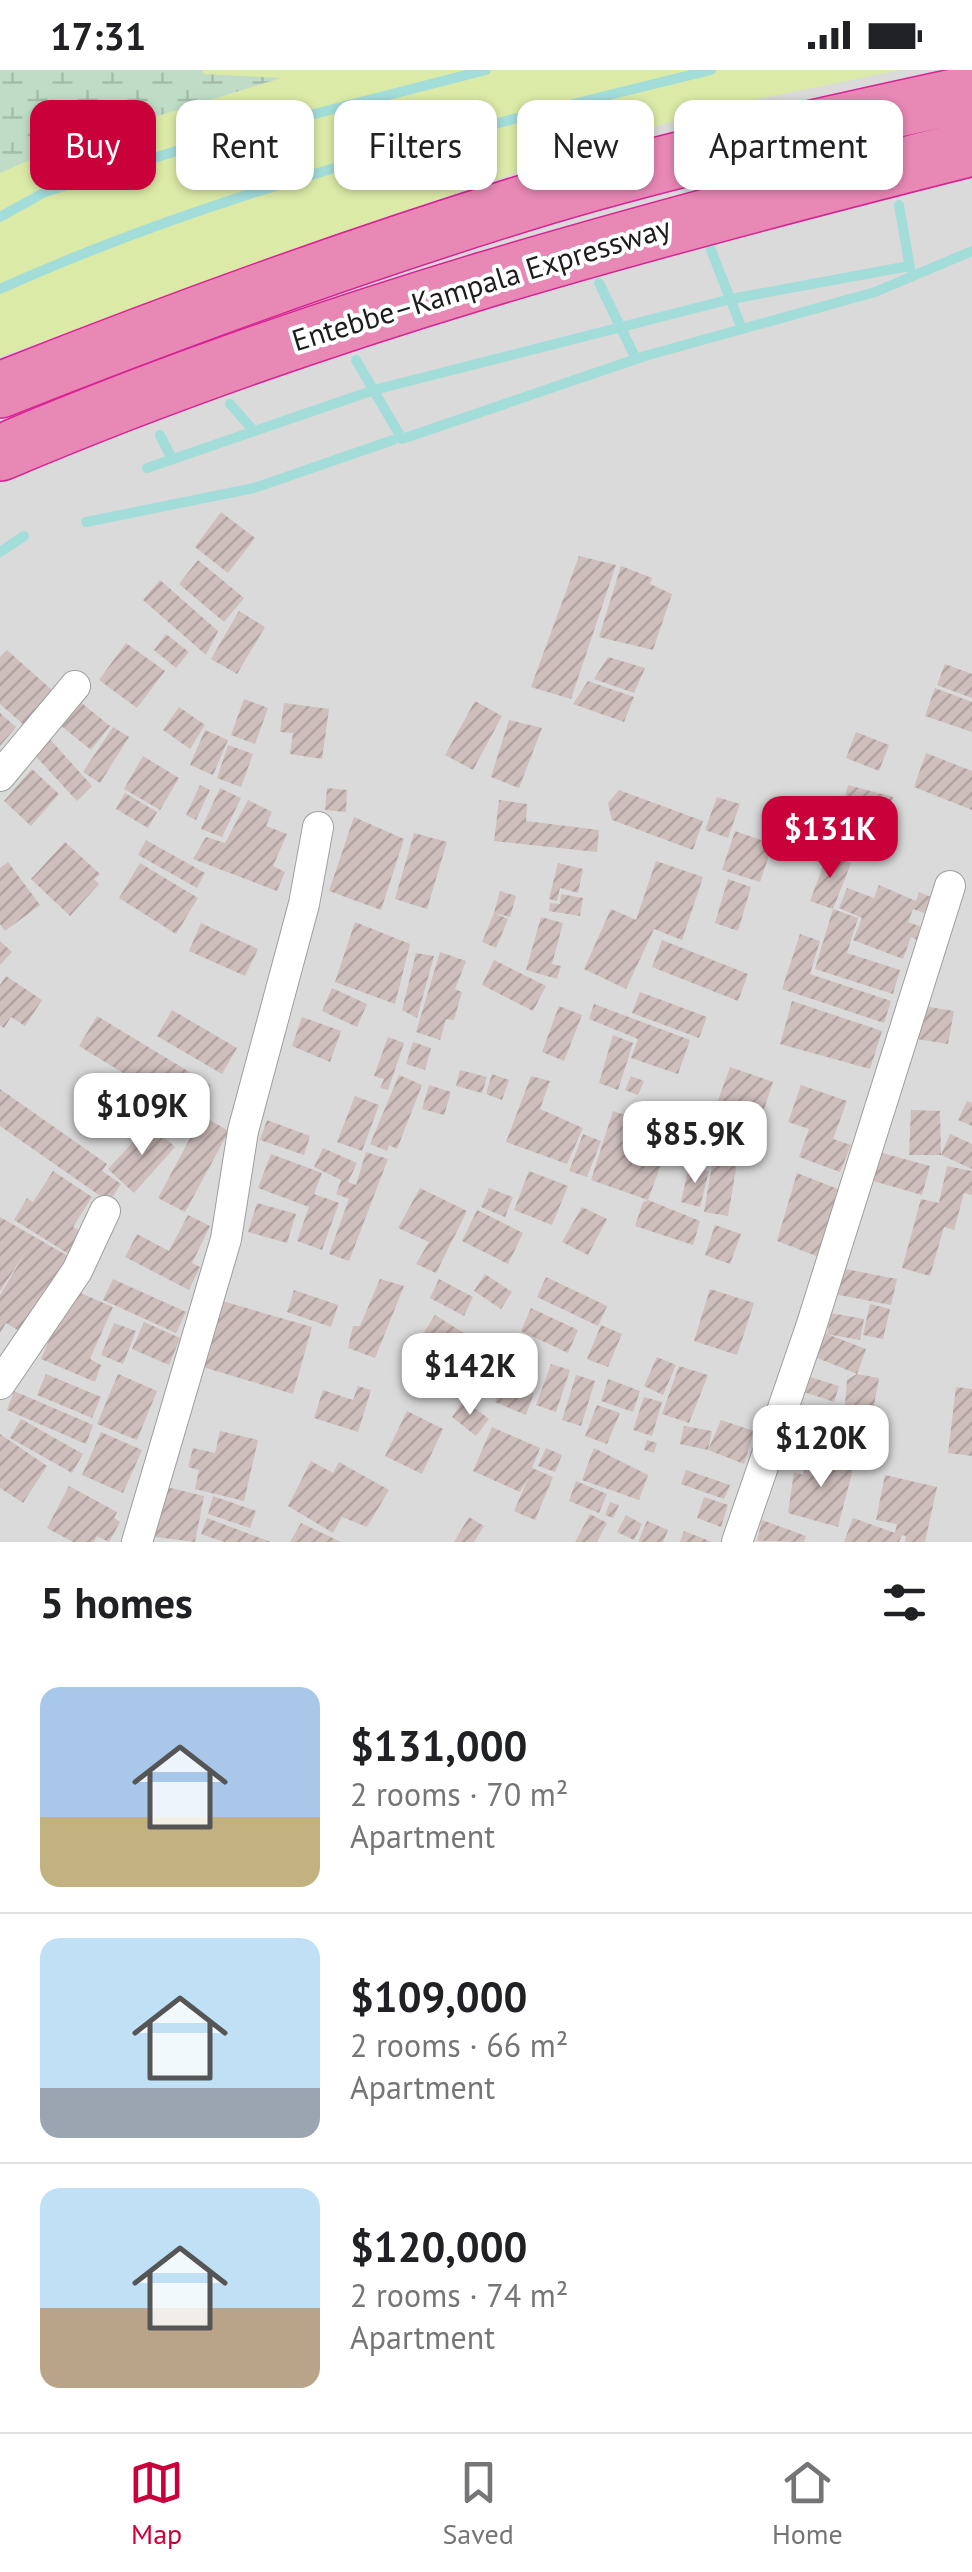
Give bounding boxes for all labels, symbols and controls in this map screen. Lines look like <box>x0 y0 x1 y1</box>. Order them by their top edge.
text: 17:31 <box>50 11 146 60</box>
chip: Buy <box>30 100 156 190</box>
chip: Rent <box>176 100 314 190</box>
chip: Filters <box>334 100 497 190</box>
chip: New <box>517 100 654 190</box>
chip: Apartment <box>674 100 903 190</box>
street label: Entebbe–Kampala Expressway <box>287 207 675 359</box>
pin: $131K <box>760 796 900 881</box>
text: $131K <box>784 807 876 849</box>
pin: $109K <box>72 1073 212 1158</box>
text: $109K <box>96 1084 188 1126</box>
pin: $85.9K <box>614 1101 776 1186</box>
text: $85.9K <box>645 1112 745 1154</box>
pin: $142K <box>400 1333 540 1418</box>
text: $142K <box>424 1344 516 1386</box>
pin: $120K <box>751 1405 891 1490</box>
text: $120K <box>775 1416 867 1458</box>
text: 5 homes <box>40 1575 193 1630</box>
icon: filters <box>877 1575 932 1630</box>
text: $131,000 <box>350 1718 527 1773</box>
icon: home <box>120 1727 240 1847</box>
text: 2 rooms · 70 m² <box>350 1773 568 1815</box>
text: Apartment <box>350 1815 495 1857</box>
text: $109,000 <box>350 1969 527 2024</box>
icon: home <box>120 1978 240 2098</box>
text: 2 rooms · 66 m² <box>350 2024 568 2066</box>
text: Apartment <box>350 2066 495 2108</box>
text: $120,000 <box>350 2219 527 2274</box>
icon: home <box>120 2228 240 2348</box>
text: 2 rooms · 74 m² <box>350 2274 568 2316</box>
text: Apartment <box>350 2316 495 2358</box>
tab: Map <box>129 2455 184 2552</box>
tab: Saved <box>442 2455 514 2552</box>
tab: Home <box>772 2455 843 2552</box>

